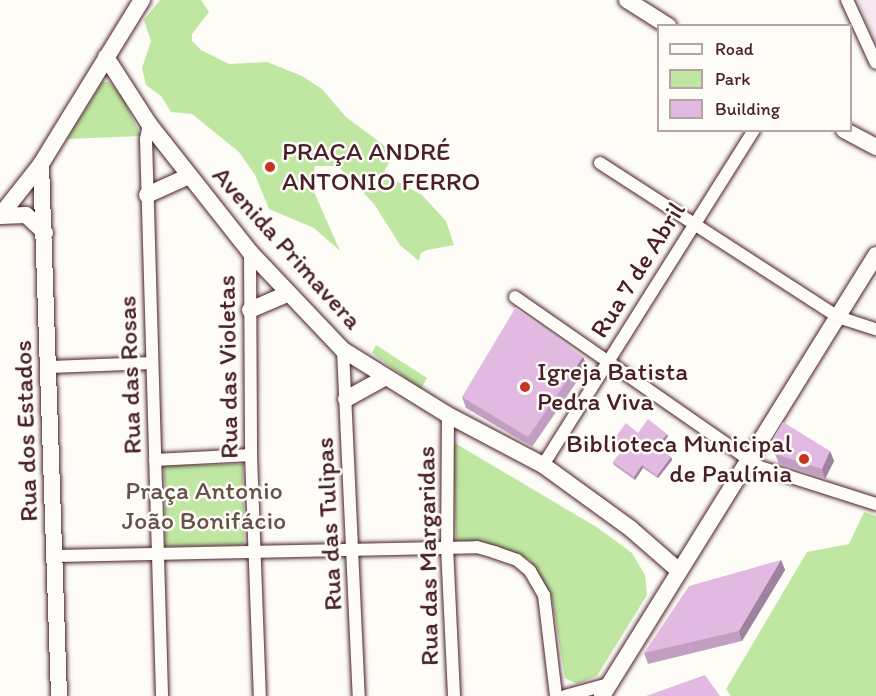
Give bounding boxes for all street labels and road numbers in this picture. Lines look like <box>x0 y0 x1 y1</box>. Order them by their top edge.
street label: Avenida Primavera <box>206 160 368 336</box>
street label: Rua 7 de Abril <box>584 196 692 344</box>
street label: Rua das Violetas <box>211 275 245 459</box>
street label: Rua das Rosas <box>112 295 148 455</box>
street label: Rua dos Estados <box>7 340 45 522</box>
street label: Rua das Tulipas <box>309 437 349 611</box>
street label: Rua das Margaridas <box>410 445 446 667</box>

